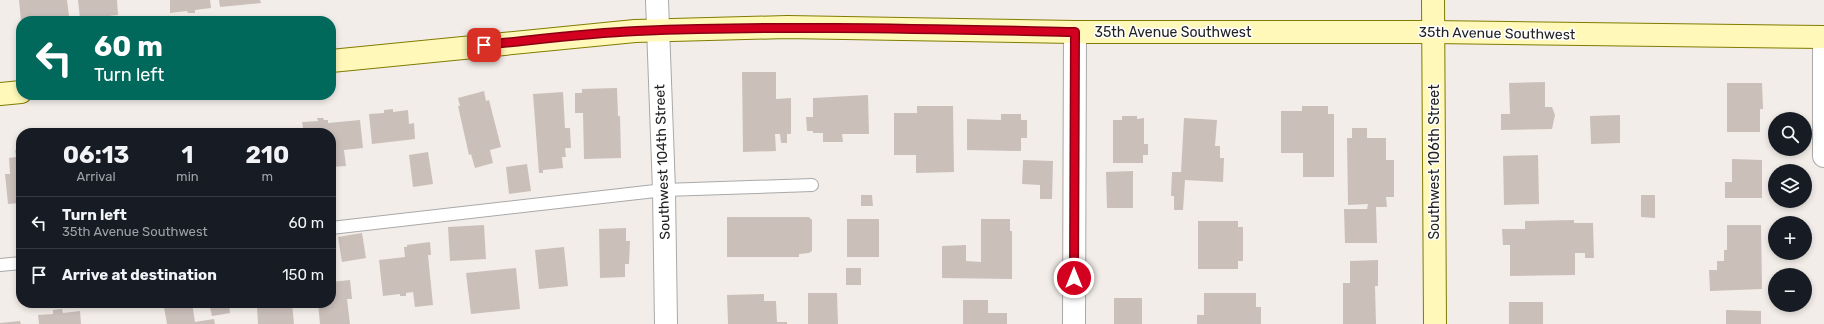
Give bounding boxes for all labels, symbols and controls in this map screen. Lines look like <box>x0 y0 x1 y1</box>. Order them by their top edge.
street label: 35th Avenue Southwest <box>1095 24 1252 41</box>
street label: 35th Avenue Southwest <box>1418 24 1576 43</box>
pin <box>467 28 501 62</box>
text: 60 m <box>94 30 163 63</box>
icon: left <box>28 32 80 84</box>
icon: arrive <box>473 34 495 56</box>
text: Turn left <box>94 64 164 86</box>
street label: Southwest 104th Street <box>651 83 674 240</box>
street label: Southwest 106th Street <box>1426 84 1443 240</box>
map controls <box>1768 112 1812 312</box>
button: search <box>1768 112 1812 156</box>
text: 06:13 <box>63 141 129 169</box>
text: 1 <box>181 141 193 169</box>
text: 210 <box>245 141 289 169</box>
button: layers <box>1768 164 1812 208</box>
text: Arrival <box>77 169 116 184</box>
text: min <box>176 169 199 184</box>
text: m <box>262 169 273 184</box>
text: Turn left <box>62 206 127 224</box>
icon: left <box>28 212 50 234</box>
text: 60 m <box>288 214 324 232</box>
button: + <box>1768 216 1812 260</box>
text: 35th Avenue Southwest <box>62 224 208 239</box>
position arrow <box>1053 257 1095 299</box>
icon: arrive <box>28 264 50 286</box>
text: Arrive at destination <box>62 266 217 284</box>
text: 150 m <box>282 266 324 284</box>
button: − <box>1768 268 1812 312</box>

